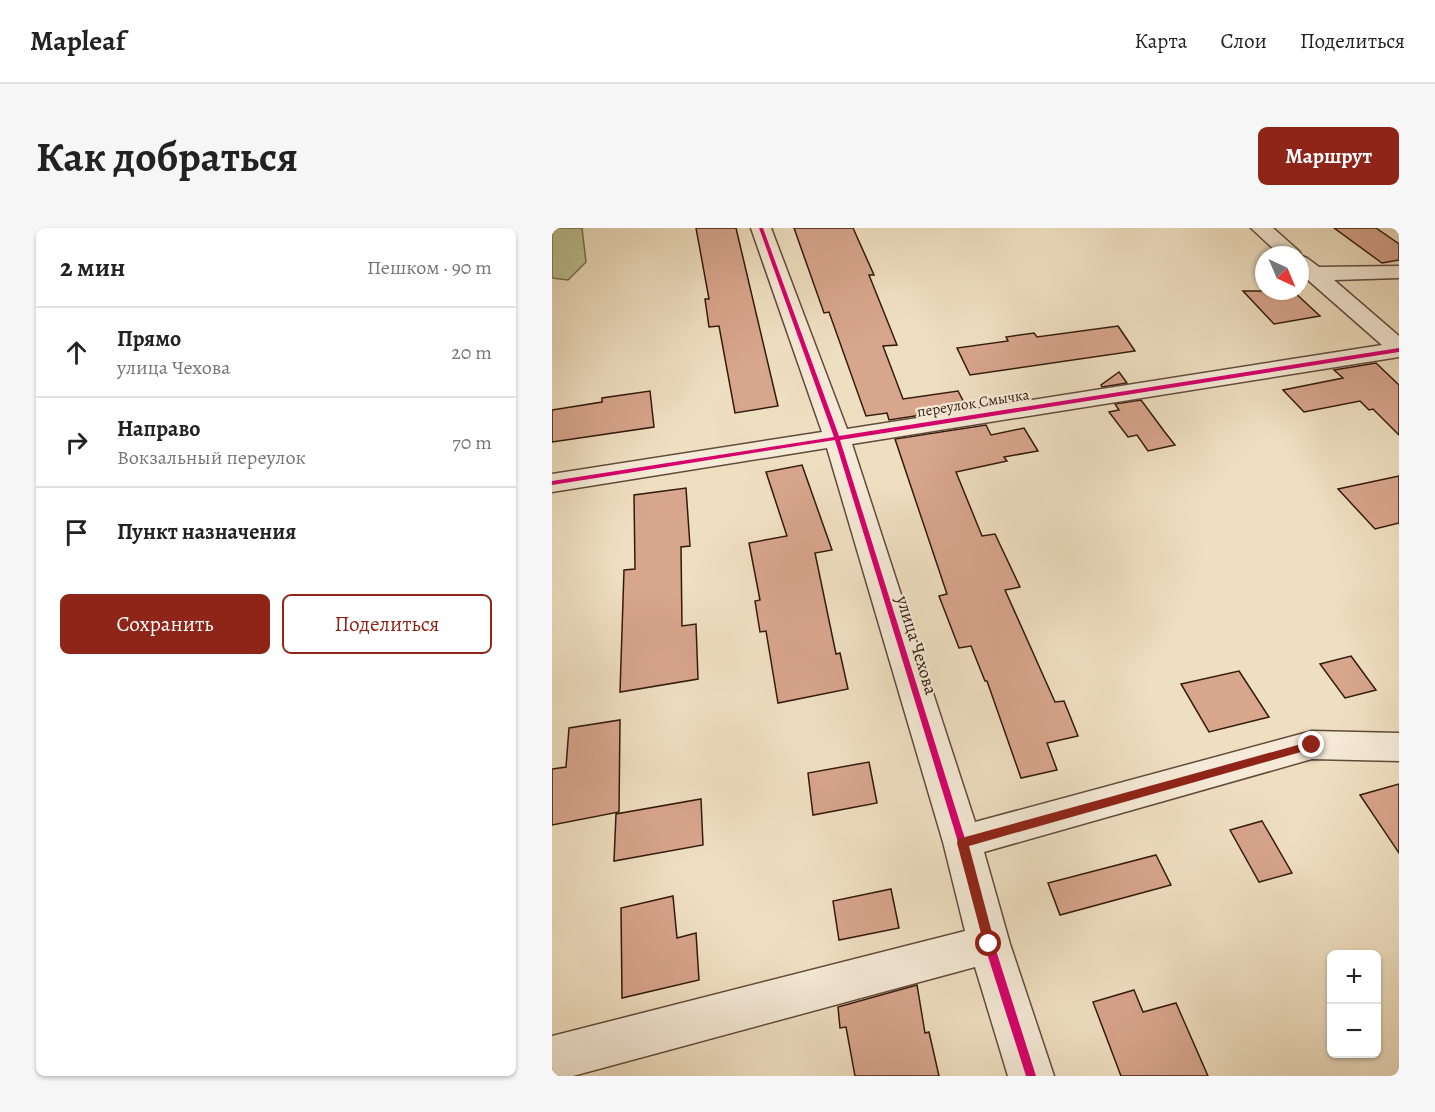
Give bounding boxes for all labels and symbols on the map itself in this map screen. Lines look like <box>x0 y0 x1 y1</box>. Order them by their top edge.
north arrow <box>1255 246 1309 300</box>
street label: переулок Смычка <box>915 384 1031 422</box>
street label: улица Чехова <box>890 592 944 698</box>
route end <box>1298 731 1324 757</box>
route start <box>975 930 1001 956</box>

